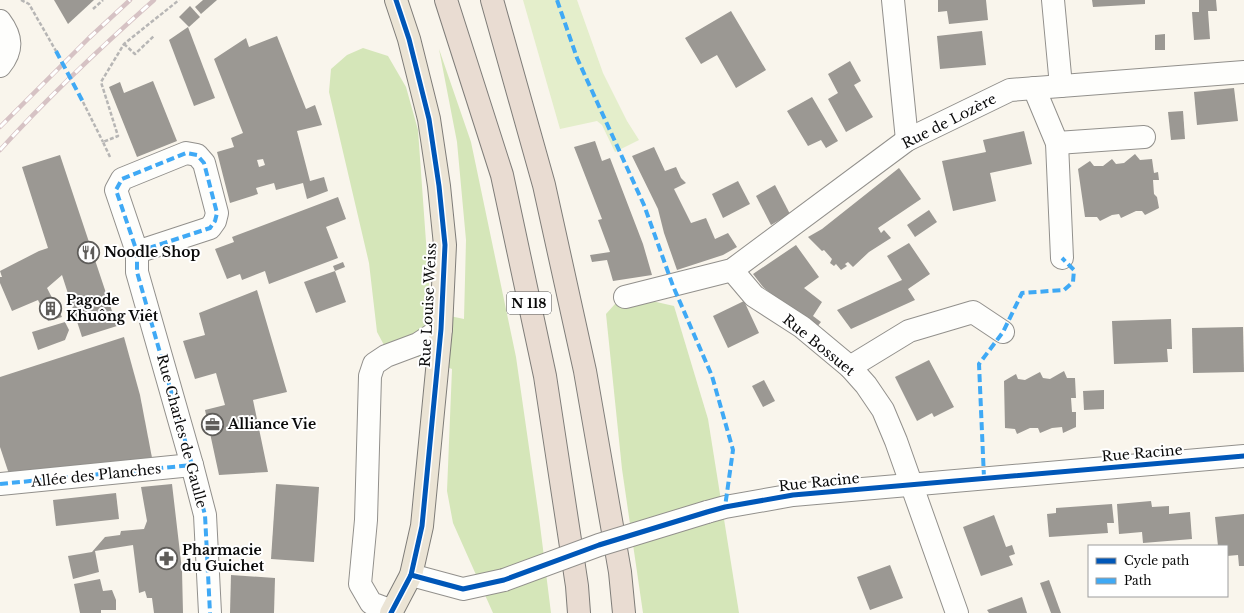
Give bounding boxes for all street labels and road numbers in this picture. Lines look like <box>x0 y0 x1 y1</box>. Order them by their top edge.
street label: Rue de Lozère <box>899 89 999 153</box>
street label: Rue Louise Weiss <box>416 242 440 368</box>
road number: N 118 <box>507 292 551 314</box>
street label: Rue Bossuet <box>779 310 859 380</box>
street label: Rue Charles de Gaulle <box>153 352 211 510</box>
street label: Rue Racine <box>1101 440 1183 466</box>
street label: Allée des Planches <box>29 459 162 491</box>
street label: Rue Racine <box>778 469 860 495</box>

